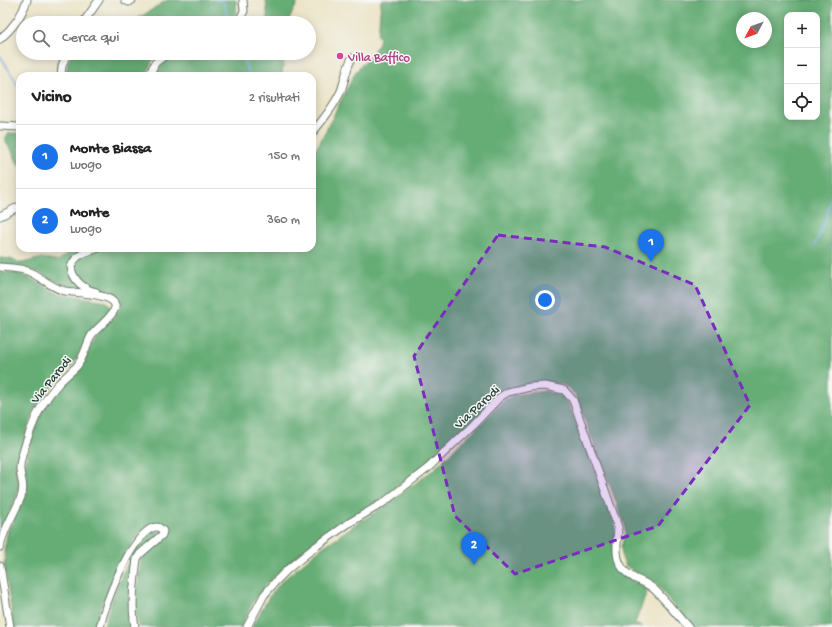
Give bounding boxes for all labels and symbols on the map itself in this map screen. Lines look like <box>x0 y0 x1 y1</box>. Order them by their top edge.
north arrow <box>736 12 772 48</box>
marker: Villa Baffico <box>335 51 345 61</box>
place label: Villa Baffico <box>347 51 410 66</box>
pin: 1 <box>638 229 664 262</box>
your location <box>535 290 555 310</box>
street label: Via Parodi <box>28 354 76 408</box>
street label: Via Parodi <box>451 383 504 433</box>
pin: 2 <box>461 532 487 565</box>

